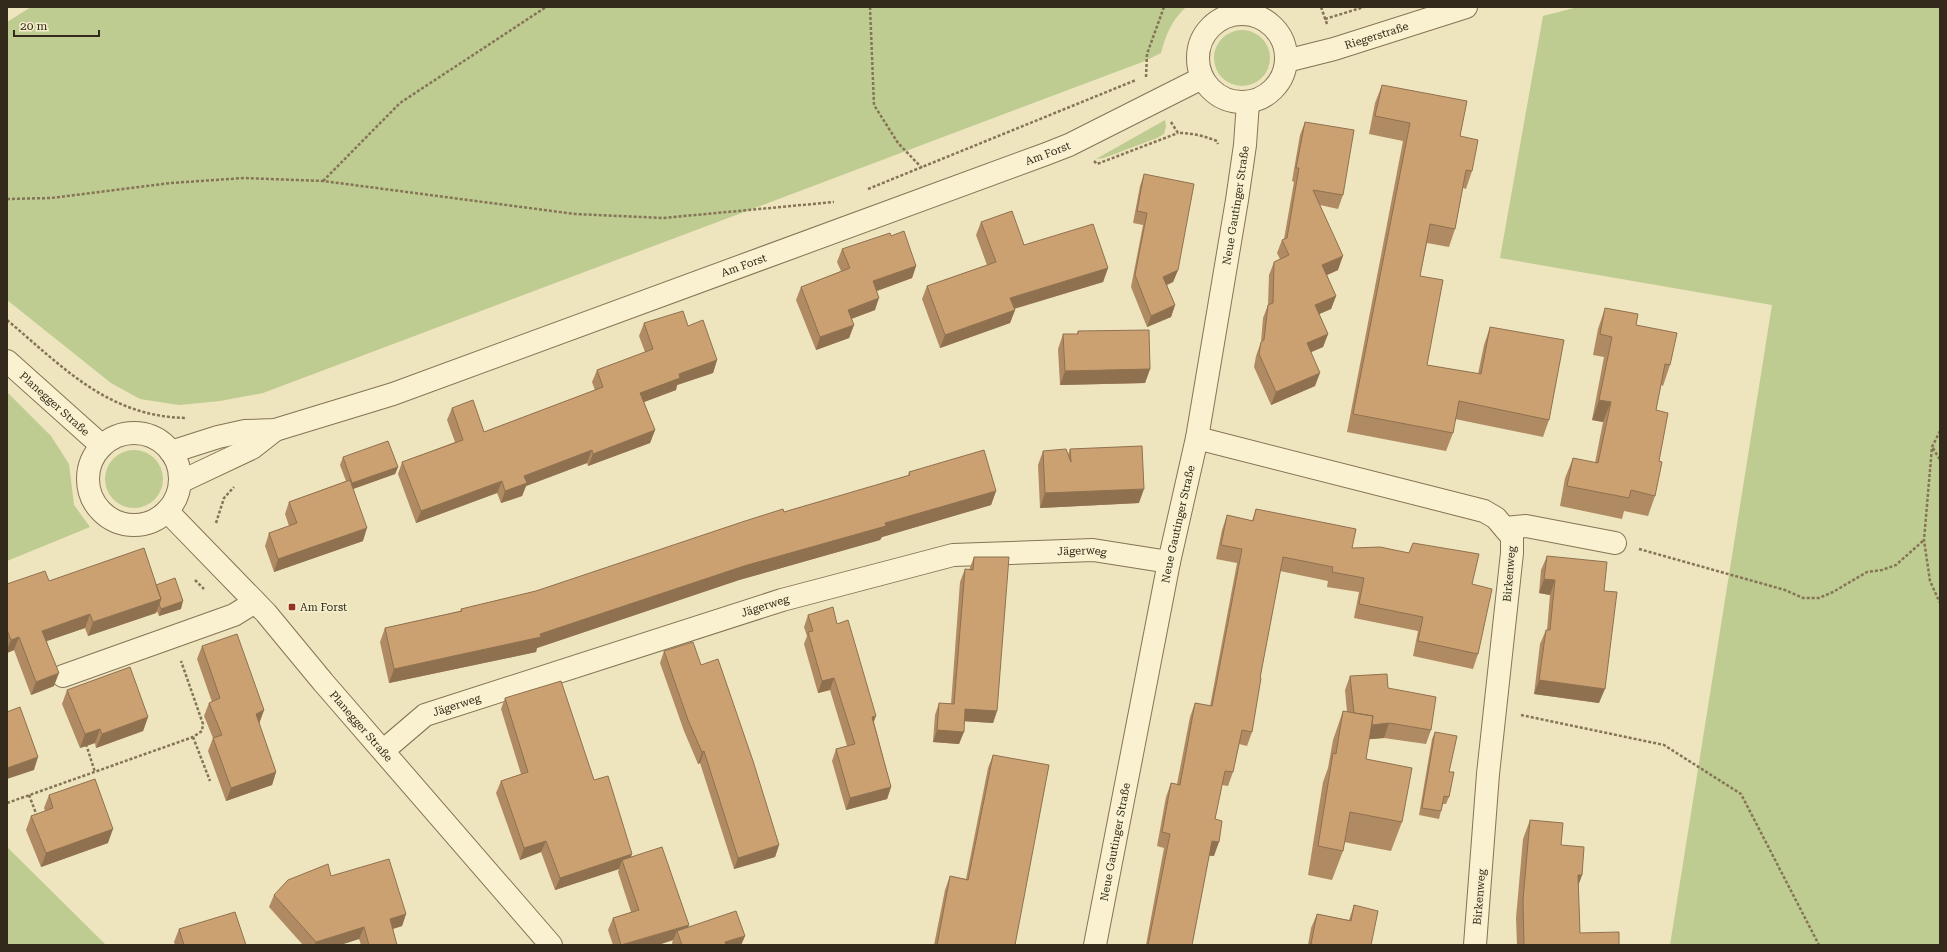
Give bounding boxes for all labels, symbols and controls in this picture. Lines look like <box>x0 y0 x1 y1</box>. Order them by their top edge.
scale bar <box>14 12 99 38</box>
text: 20 m <box>20 19 47 33</box>
street label: Riegerstraße <box>1343 20 1410 52</box>
street label: Am Forst <box>1024 139 1072 168</box>
street label: Neue Gautinger Straße <box>1220 145 1252 266</box>
street label: Am Forst <box>719 251 768 280</box>
street label: Planegger Straße <box>17 369 92 439</box>
street label: Neue Gautinger Straße <box>1159 464 1198 584</box>
street label: Jägerweg <box>1057 544 1109 559</box>
street label: Birkenweg <box>1501 545 1518 603</box>
street label: Jägerweg <box>739 592 791 620</box>
place label: Am Forst <box>300 601 347 614</box>
marker: Am Forst <box>287 602 297 612</box>
street label: Planegger Straße <box>327 688 395 764</box>
street label: Jägerweg <box>431 691 483 719</box>
street label: Neue Gautinger Straße <box>1098 782 1133 902</box>
street label: Birkenweg <box>1471 868 1488 926</box>

